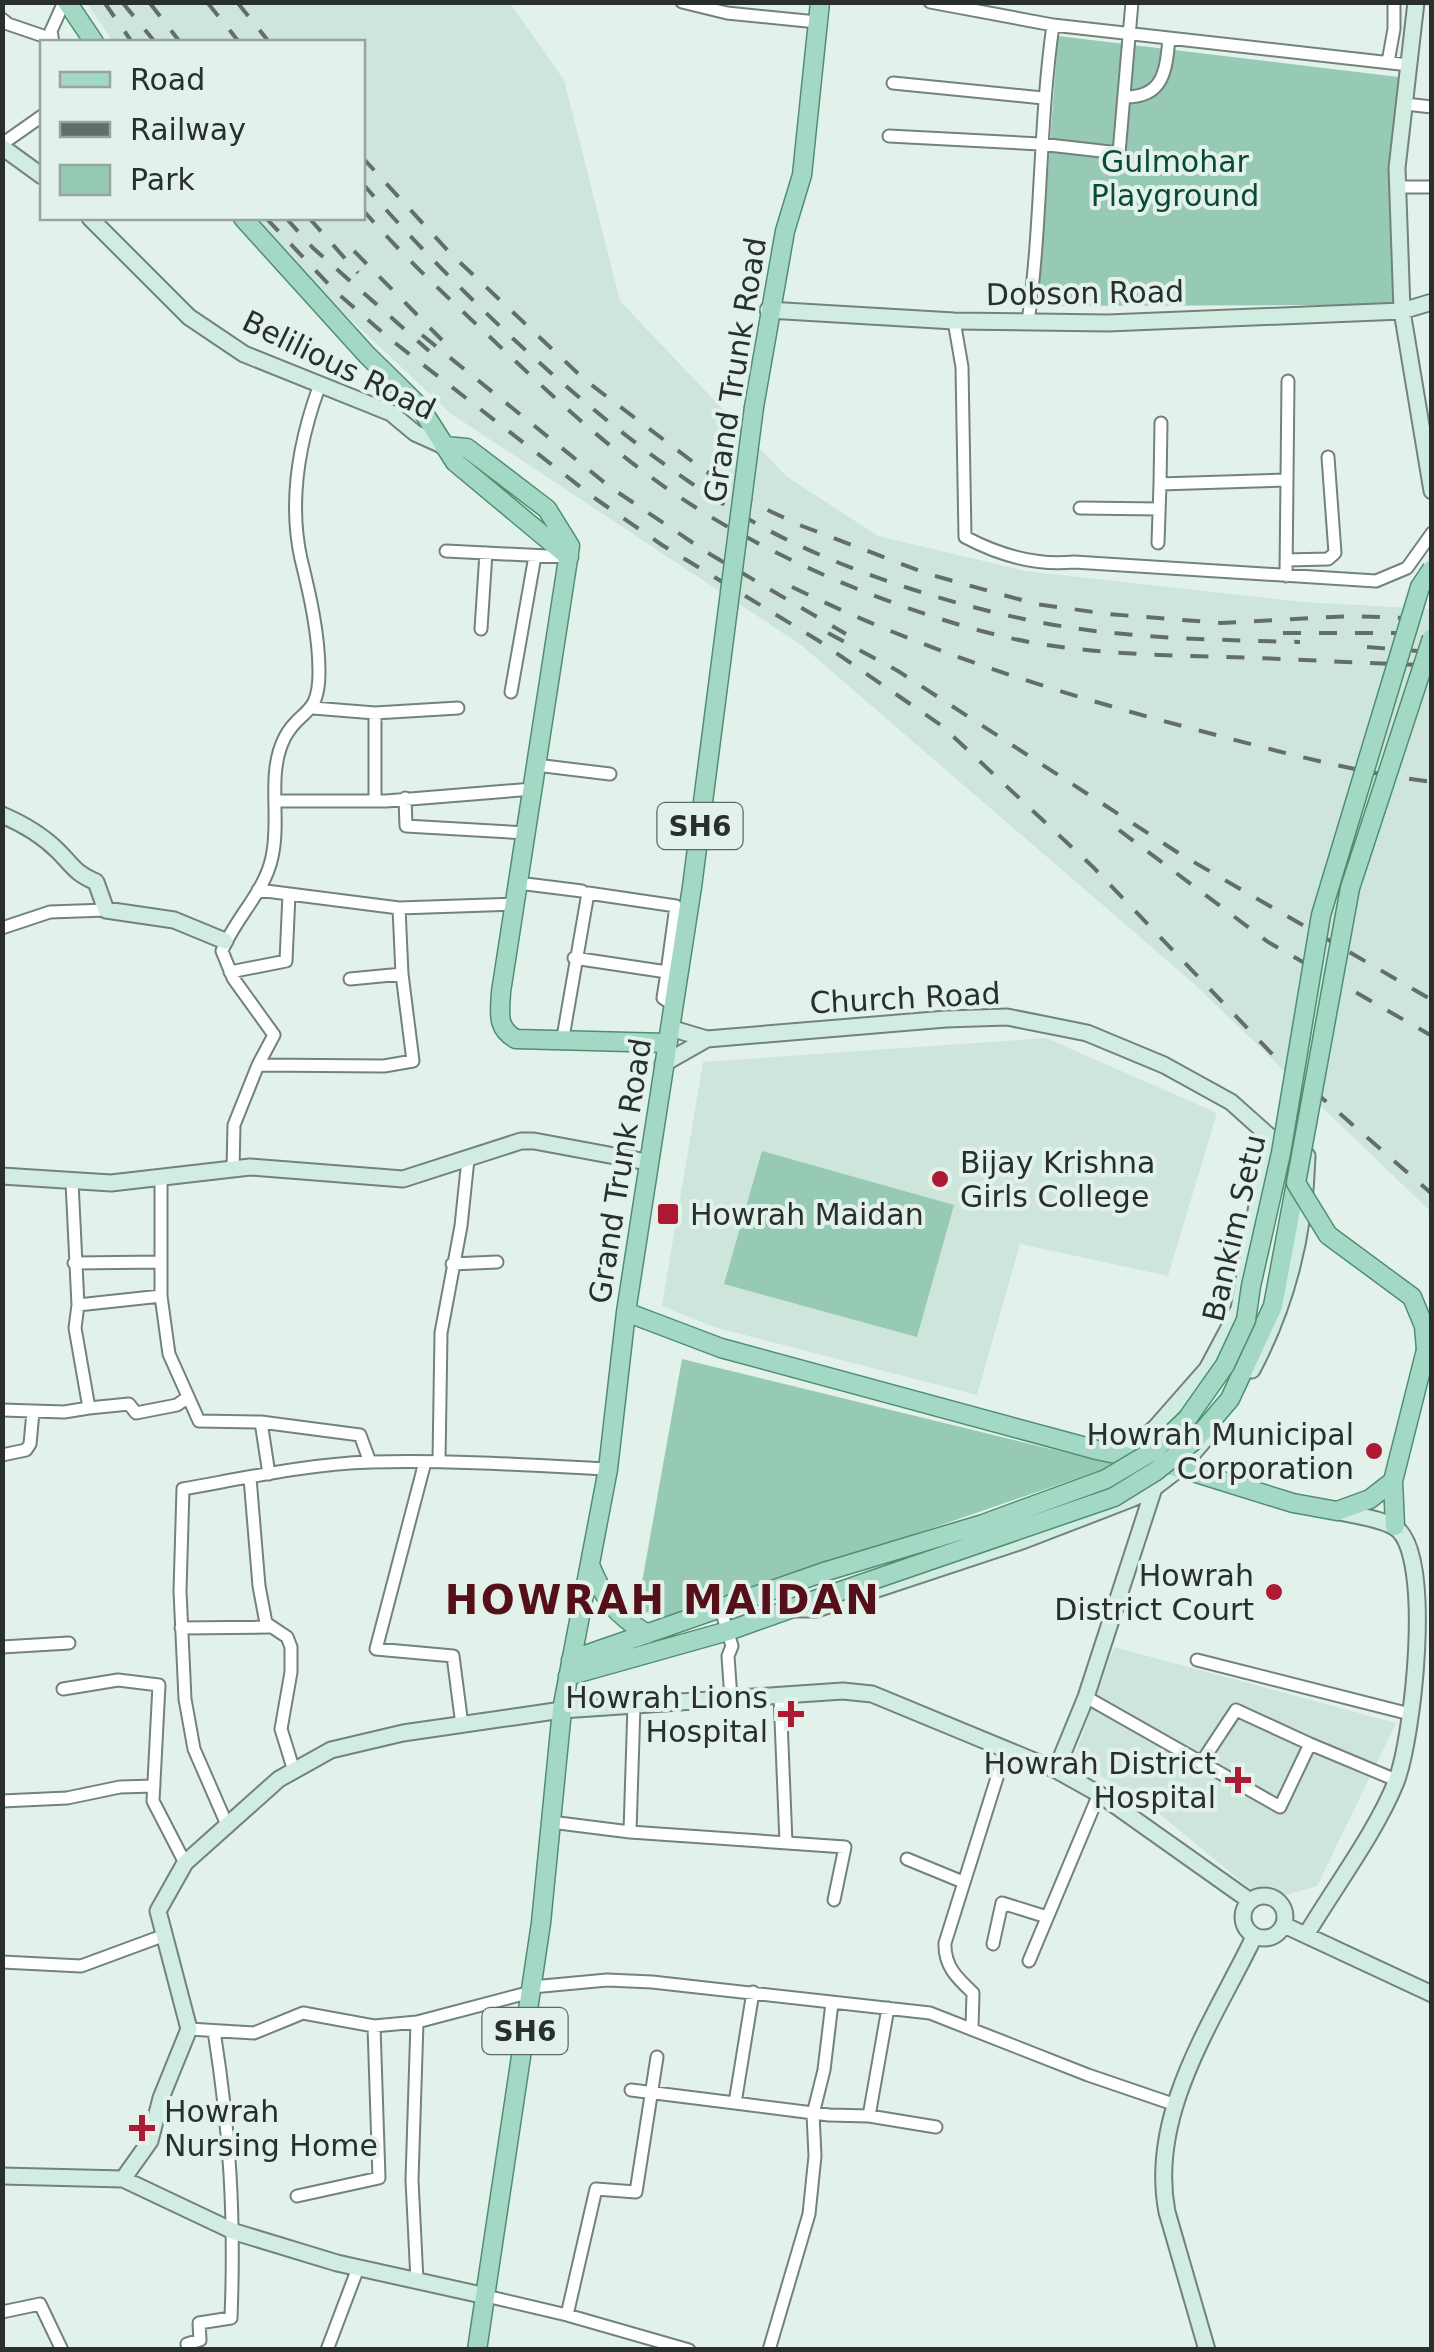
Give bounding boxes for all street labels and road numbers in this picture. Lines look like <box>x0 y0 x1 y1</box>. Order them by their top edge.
street label: Grand Trunk Road <box>697 235 773 505</box>
street label: Dobson Road <box>986 274 1184 312</box>
street label: Belilious Road <box>237 303 441 427</box>
road number: SH6 <box>658 803 742 849</box>
street label: Church Road <box>809 976 1001 1020</box>
street label: Grand Trunk Road <box>582 1036 658 1306</box>
street label: Bankim Setu <box>1195 1131 1273 1325</box>
road number: SH6 <box>482 2008 568 2054</box>

